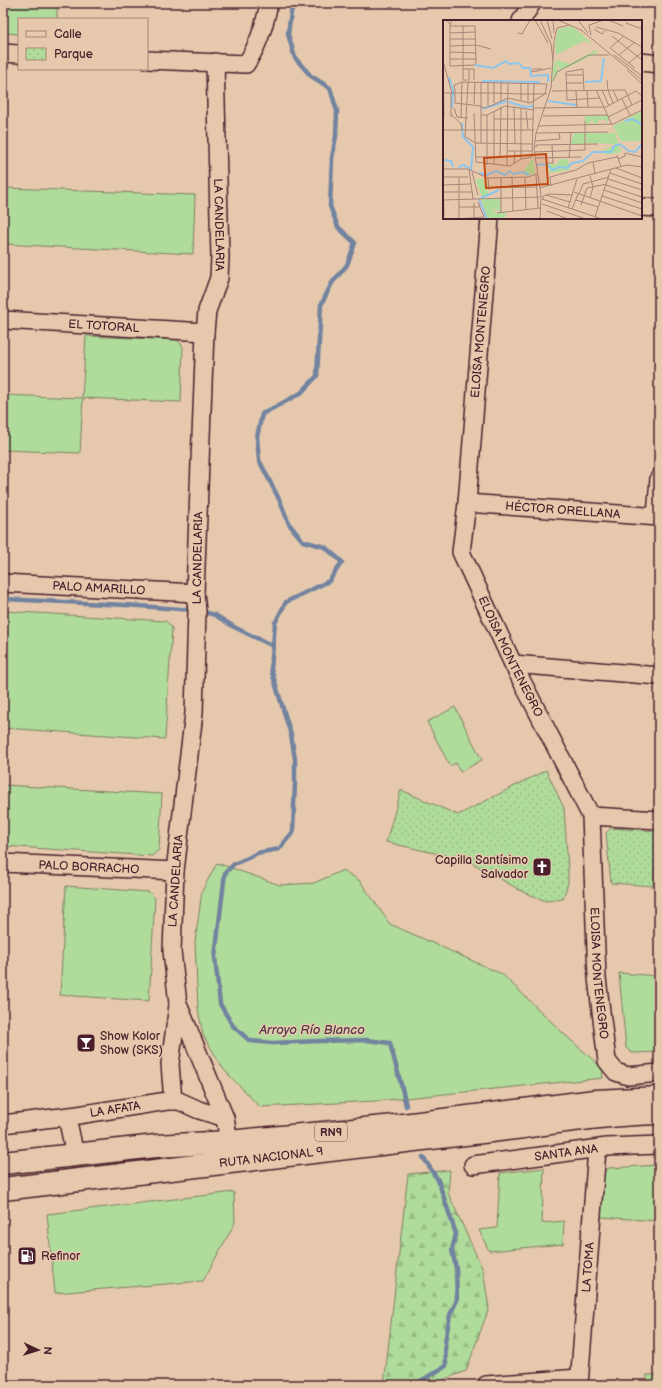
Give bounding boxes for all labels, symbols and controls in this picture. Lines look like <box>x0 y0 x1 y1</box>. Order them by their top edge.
legend <box>18 18 148 70</box>
inset map <box>443 20 642 219</box>
text: Calle <box>54 27 82 42</box>
text: Parque <box>54 47 93 62</box>
street label: LA CANDELARIA <box>210 178 228 272</box>
street label: ELOISA MONTENEGRO <box>468 265 494 399</box>
street label: EL TOTORAL <box>68 316 140 336</box>
street label: HÉCTOR ORELLANA <box>505 498 621 522</box>
street label: LA CANDELARIA <box>190 511 206 605</box>
street label: PALO AMARILLO <box>52 578 146 598</box>
street label: ELOISA MONTENEGRO <box>475 594 546 719</box>
street label: LA CANDELARIA <box>165 834 187 928</box>
place label: Capilla Santísimo Salvador <box>435 853 529 882</box>
church icon: Capilla Santísimo Salvador <box>531 856 553 878</box>
street label: PALO BORRACHO <box>38 857 140 877</box>
street label: ELOISA MONTENEGRO <box>587 907 612 1040</box>
water label: Arroyo Río Blanco <box>258 1022 365 1038</box>
place label: Show Kolor Show (SKS) <box>100 1029 163 1058</box>
bar icon: Show Kolor Show (SKS) <box>75 1032 97 1054</box>
street label: LA AFATA <box>89 1098 142 1121</box>
road number: RN9 <box>315 1123 347 1141</box>
street label: SANTA ANA <box>533 1141 600 1164</box>
street label: RUTA NACIONAL 9 <box>218 1143 324 1171</box>
street label: LA TOMA <box>579 1241 597 1293</box>
fuel station icon: Refinor <box>16 1245 38 1267</box>
place label: Refinor <box>41 1249 81 1264</box>
north arrow <box>18 1330 58 1370</box>
text: N <box>41 1346 54 1355</box>

